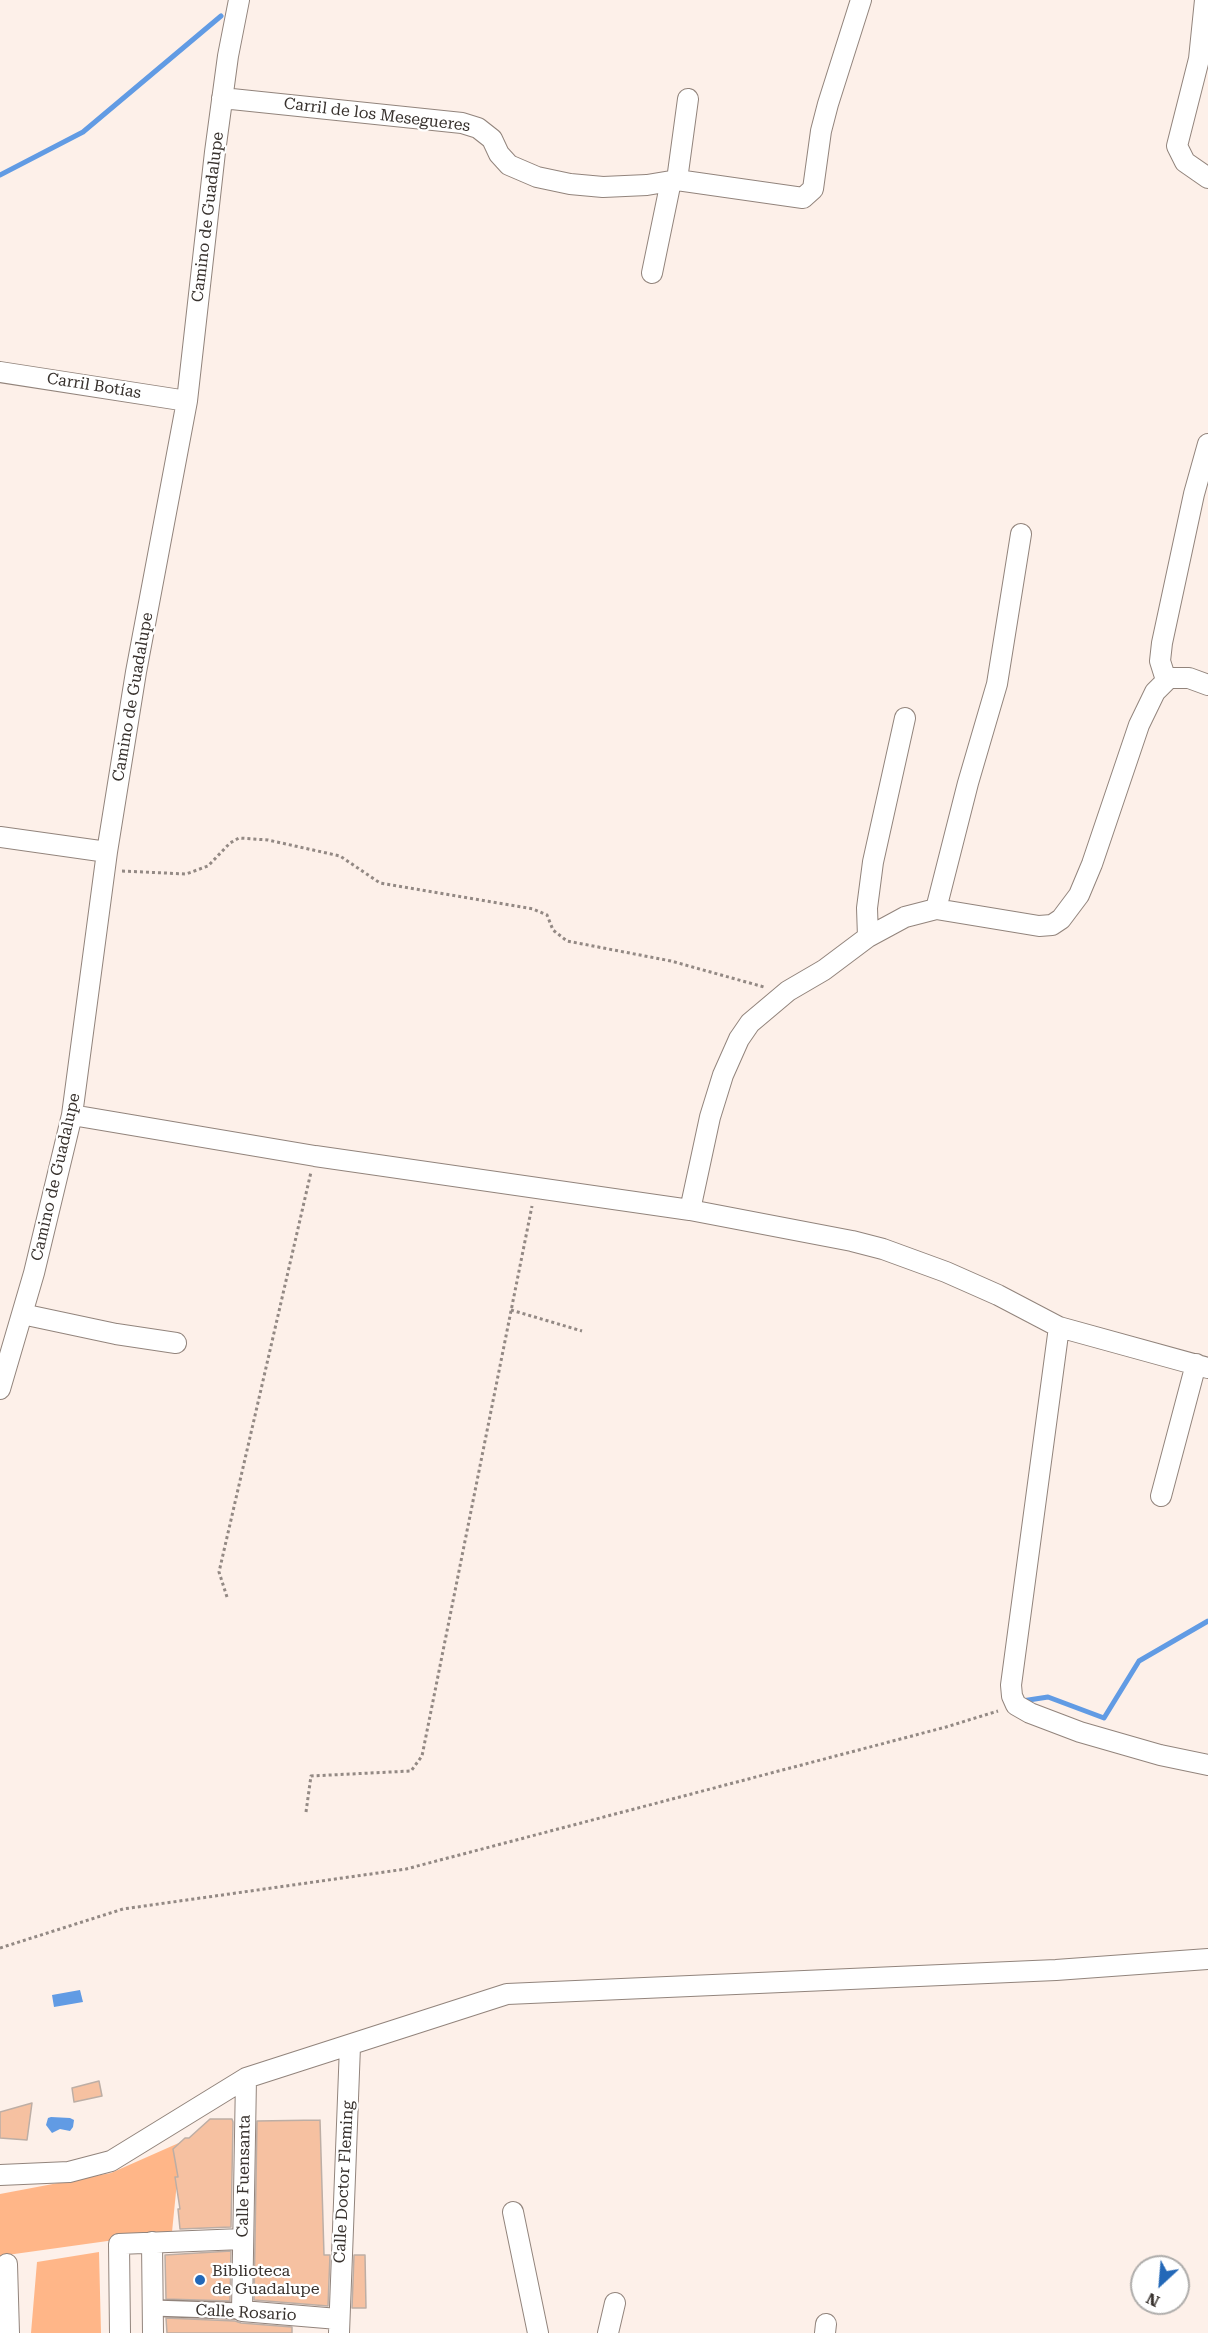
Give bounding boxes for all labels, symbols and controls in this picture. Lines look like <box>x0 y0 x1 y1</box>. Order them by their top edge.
street label: Carril de los Mesegueres <box>283 94 471 136</box>
street label: Camino de Guadalupe <box>188 131 228 303</box>
street label: Carril Botías <box>45 369 143 403</box>
street label: Camino de Guadalupe <box>109 611 157 783</box>
street label: Camino de Guadalupe <box>27 1091 85 1263</box>
street label: Calle Doctor Fleming <box>330 2100 358 2264</box>
street label: Calle Fuensanta <box>233 2115 255 2237</box>
north arrow <box>1130 2255 1190 2315</box>
place label: Biblioteca de Guadalupe <box>212 2261 320 2299</box>
marker: Biblioteca de Guadalupe <box>193 2273 207 2287</box>
text: N <box>1143 2289 1162 2311</box>
street label: Calle Rosario <box>195 2301 297 2325</box>

